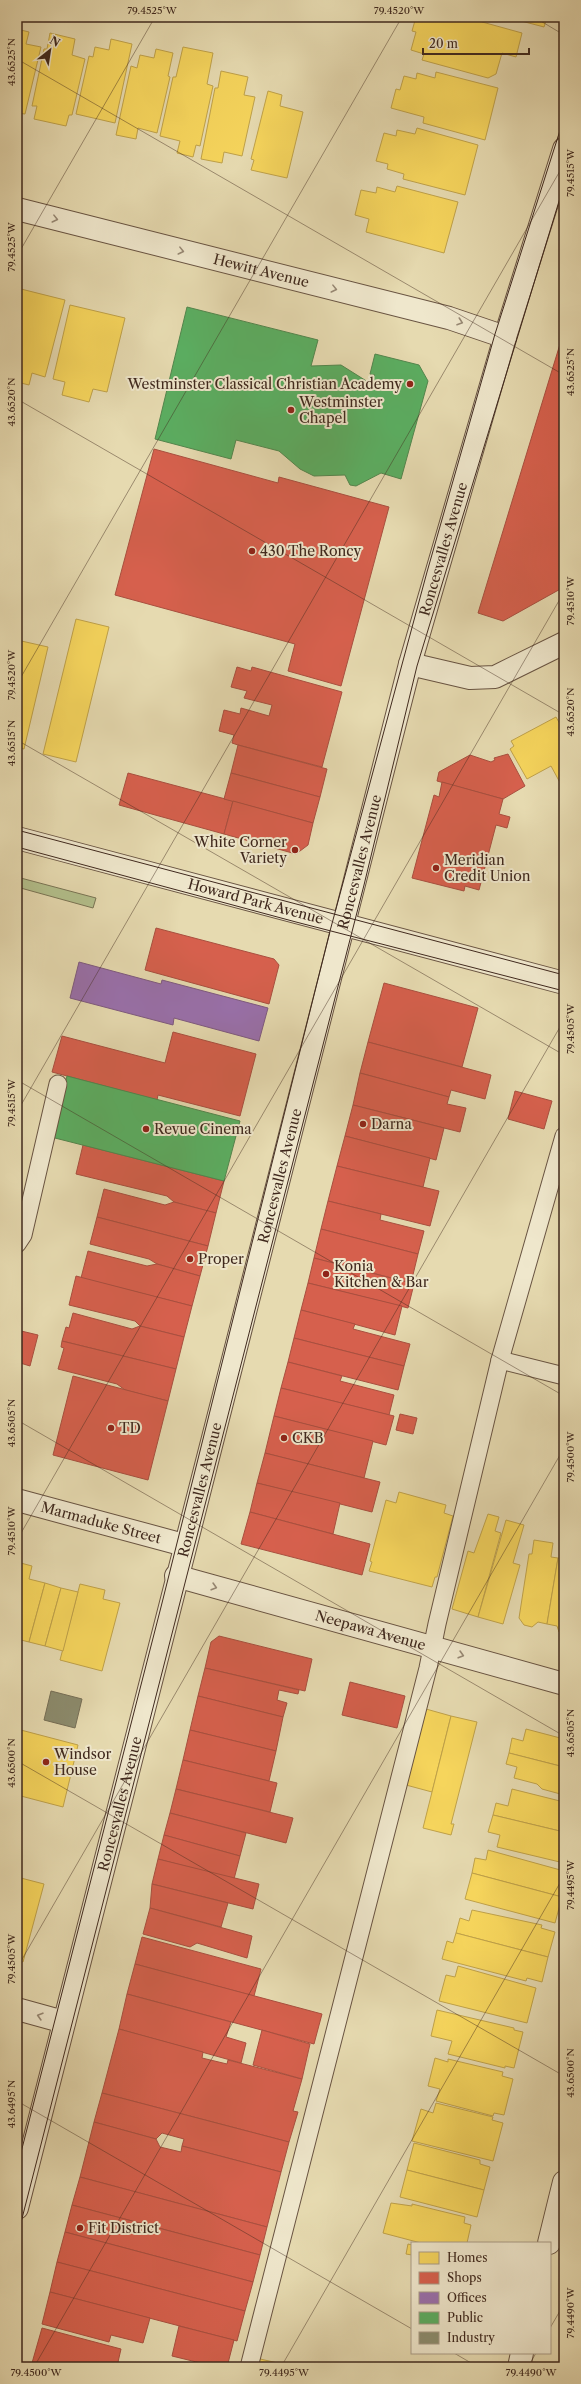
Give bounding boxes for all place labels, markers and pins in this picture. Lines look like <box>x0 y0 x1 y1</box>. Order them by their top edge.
place label: Westminster Classical Christian Academy <box>126 375 402 393</box>
marker: Westminster Classical Christian Academy <box>405 379 415 389</box>
place label: Westminster Chapel <box>298 393 383 427</box>
marker: Westminster Chapel <box>286 405 296 415</box>
place label: 430 The Roncy <box>260 542 361 560</box>
marker: 430 The Roncy <box>247 546 257 556</box>
place label: White Corner Variety <box>193 833 287 867</box>
marker: White Corner Variety <box>290 845 300 855</box>
place label: Meridian Credit Union <box>444 851 531 885</box>
marker: Meridian Credit Union <box>431 863 441 873</box>
place label: Darna <box>371 1115 412 1133</box>
marker: Darna <box>358 1119 368 1129</box>
place label: Revue Cinema <box>154 1120 252 1138</box>
marker: Revue Cinema <box>141 1124 151 1134</box>
place label: Proper <box>198 1250 244 1268</box>
marker: Proper <box>185 1254 195 1264</box>
place label: Konia Kitchen & Bar <box>334 1257 429 1291</box>
marker: Konia Kitchen & Bar <box>321 1269 331 1279</box>
place label: TD <box>119 1419 141 1437</box>
marker: TD <box>106 1423 116 1433</box>
place label: CKB <box>292 1429 324 1447</box>
marker: CKB <box>279 1433 289 1443</box>
place label: Windsor House <box>53 1745 112 1779</box>
marker: Windsor House <box>41 1757 51 1767</box>
place label: Fit District <box>88 2219 159 2237</box>
marker: Fit District <box>75 2223 85 2233</box>

